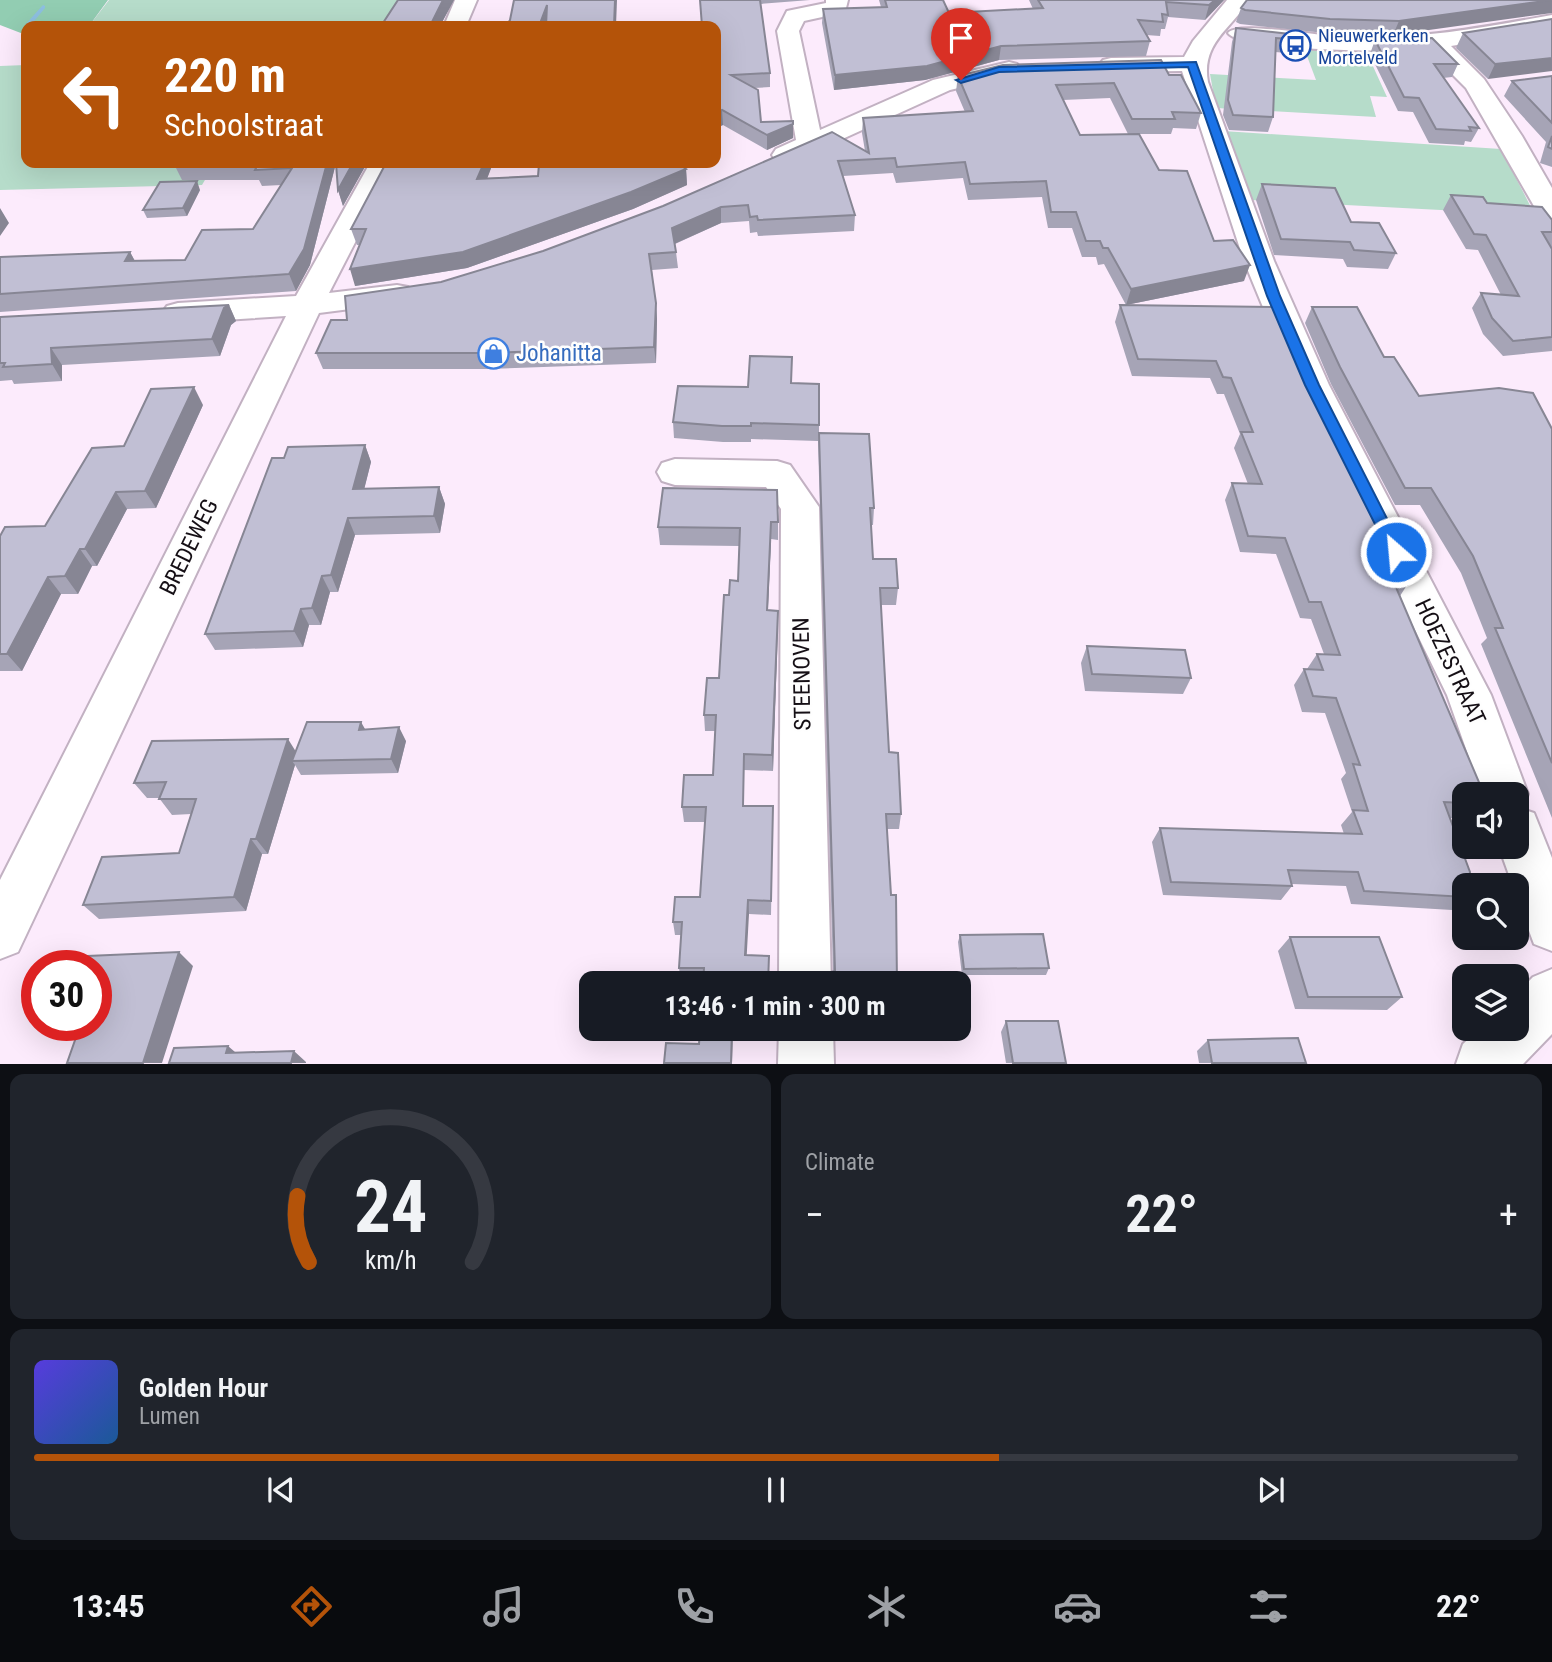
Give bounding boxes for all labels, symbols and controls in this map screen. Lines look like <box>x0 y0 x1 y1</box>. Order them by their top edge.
pin <box>931 8 991 80</box>
icon: arrive <box>942 19 980 57</box>
place label: Nieuwerkerken Mortelveld <box>1318 24 1429 69</box>
bus stop icon: Nieuwerkerken Mortelveld <box>1278 29 1312 63</box>
text: 220 m <box>164 47 286 104</box>
icon: left <box>49 49 140 140</box>
text: Schoolstraat <box>164 106 324 144</box>
shop icon: Johanitta <box>476 336 510 370</box>
place label: Johanitta <box>516 340 602 367</box>
street label: BREDEWEG <box>154 495 224 599</box>
position arrow <box>1359 515 1433 589</box>
street label: HOEZESTRAAT <box>1409 595 1491 729</box>
street label: STEENOVEN <box>788 617 816 731</box>
map controls <box>1452 782 1529 1041</box>
button: sound <box>1452 782 1529 859</box>
button: search <box>1452 873 1529 950</box>
speed limit sign: 30 <box>21 950 112 1041</box>
button: layers <box>1452 964 1529 1041</box>
text: 13:46 · 1 min · 300 m <box>665 991 885 1021</box>
text: Climate <box>805 1149 875 1176</box>
text: 24 <box>354 1165 427 1251</box>
text: 22° <box>1125 1184 1198 1245</box>
text: − <box>805 1193 824 1237</box>
text: + <box>1499 1193 1518 1237</box>
text: km/h <box>365 1246 416 1275</box>
text: Golden Hour <box>139 1373 268 1403</box>
text: Lumen <box>139 1403 200 1430</box>
icon: previous <box>262 1471 300 1509</box>
icon: pause <box>757 1471 795 1509</box>
icon: next <box>1252 1471 1290 1509</box>
icon: directions <box>287 1582 336 1631</box>
icon: music <box>479 1582 528 1631</box>
icon: phone <box>670 1582 719 1631</box>
icon: climate <box>862 1582 911 1631</box>
icon: car <box>1053 1582 1102 1631</box>
icon: filters <box>1244 1582 1293 1631</box>
text: 13:45 <box>71 1587 145 1625</box>
text: 22° <box>1436 1587 1481 1625</box>

